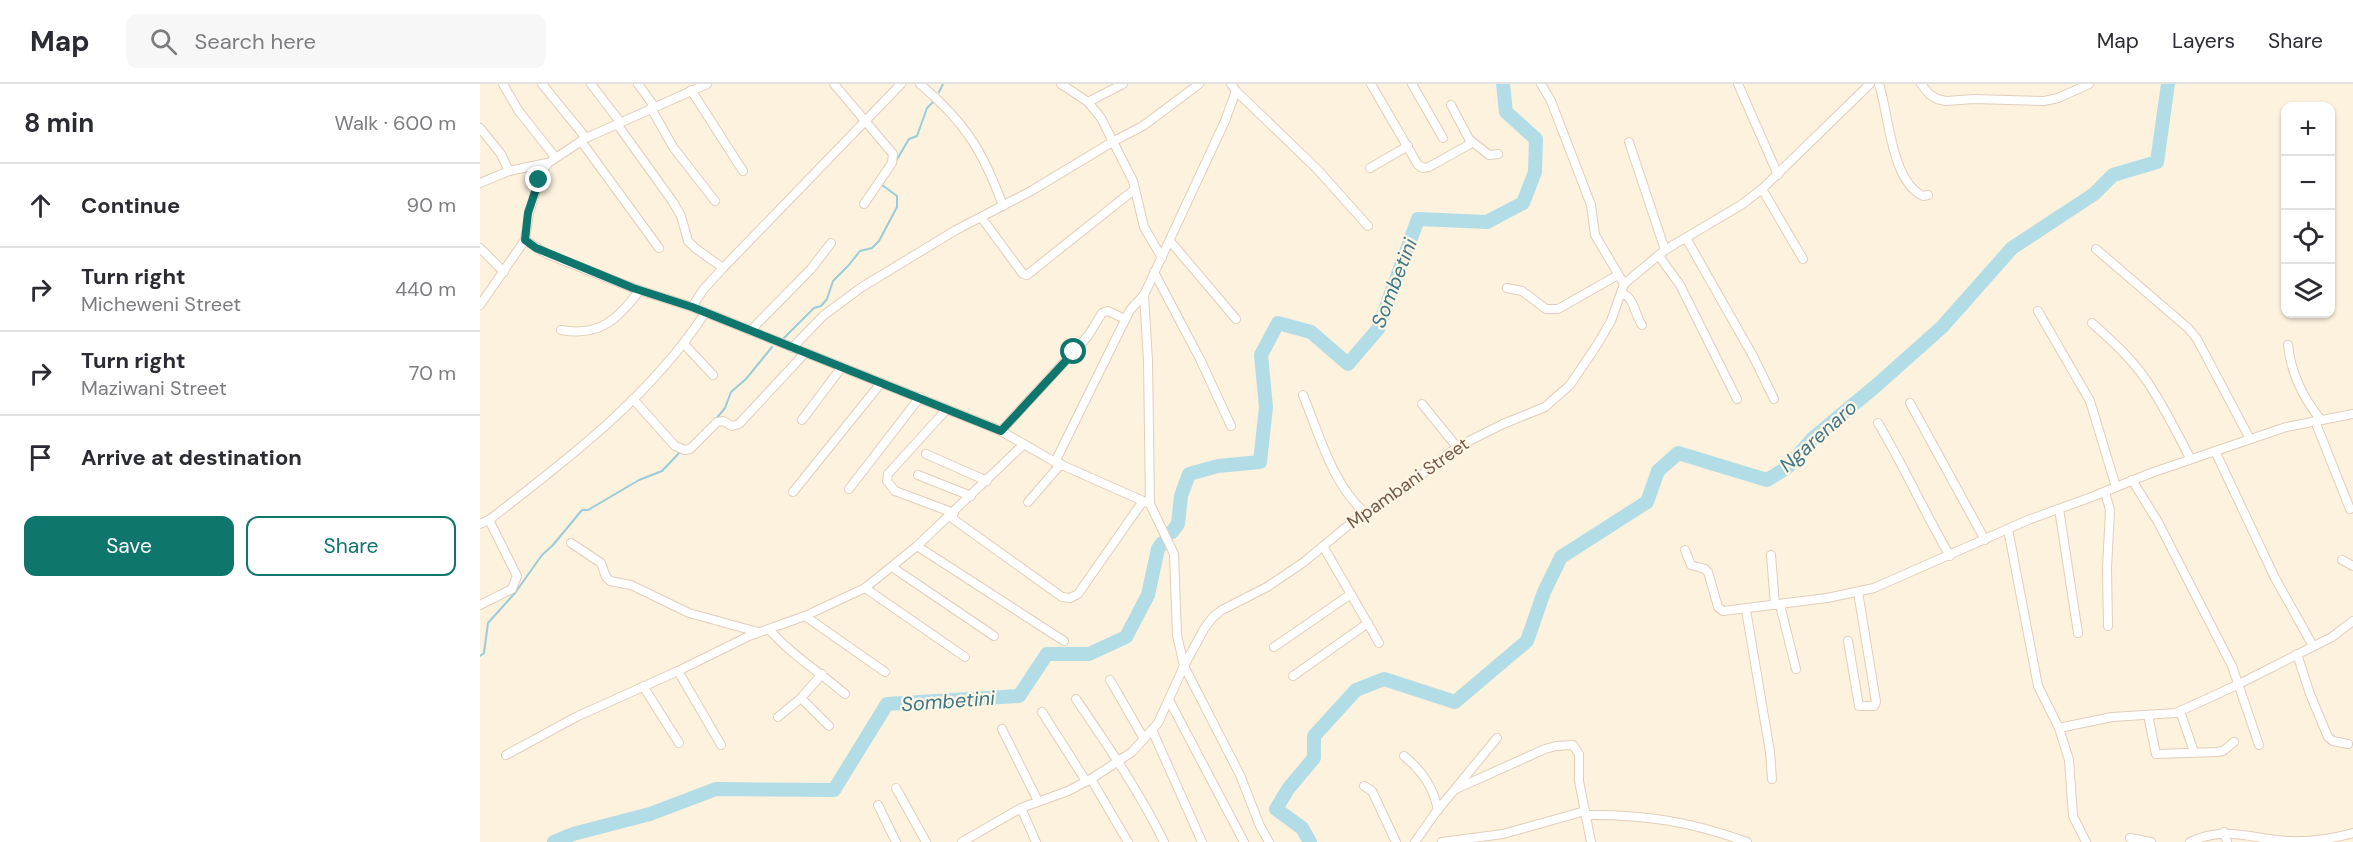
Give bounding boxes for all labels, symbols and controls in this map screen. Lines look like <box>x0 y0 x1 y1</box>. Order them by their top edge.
search box <box>126 14 546 68</box>
text: Map <box>30 23 90 60</box>
icon: search <box>147 25 180 58</box>
text: Search here <box>195 27 316 56</box>
text: Map <box>2097 27 2139 55</box>
text: Layers <box>2172 27 2235 55</box>
text: Share <box>2268 27 2323 55</box>
map controls <box>2281 102 2335 318</box>
button: + <box>2281 102 2335 156</box>
text: 8 min <box>24 106 94 140</box>
text: Walk · 600 m <box>335 110 456 136</box>
button: − <box>2281 156 2335 210</box>
route end <box>525 166 551 192</box>
icon: ahead <box>24 189 57 222</box>
text: Continue <box>81 191 180 220</box>
text: 90 m <box>407 192 456 218</box>
button: locate <box>2281 210 2335 264</box>
water label: Sombetini <box>1365 233 1423 331</box>
text: Turn right <box>81 262 186 291</box>
button: layers <box>2281 264 2335 318</box>
icon: right <box>24 273 57 306</box>
text: 440 m <box>395 276 456 302</box>
text: Micheweni Street <box>81 291 241 317</box>
route start <box>1060 338 1086 364</box>
text: Turn right <box>81 346 186 375</box>
icon: right <box>24 357 57 390</box>
text: 70 m <box>409 360 456 386</box>
text: Maziwani Street <box>81 375 227 401</box>
water label: Ngarenaro <box>1774 394 1862 478</box>
street label: Mpambani Street <box>1342 432 1474 534</box>
icon: arrive <box>24 441 57 474</box>
text: Arrive at destination <box>81 443 302 472</box>
button: Save <box>24 516 234 576</box>
button: Share <box>246 516 456 576</box>
water label: Sombetini <box>900 685 997 717</box>

